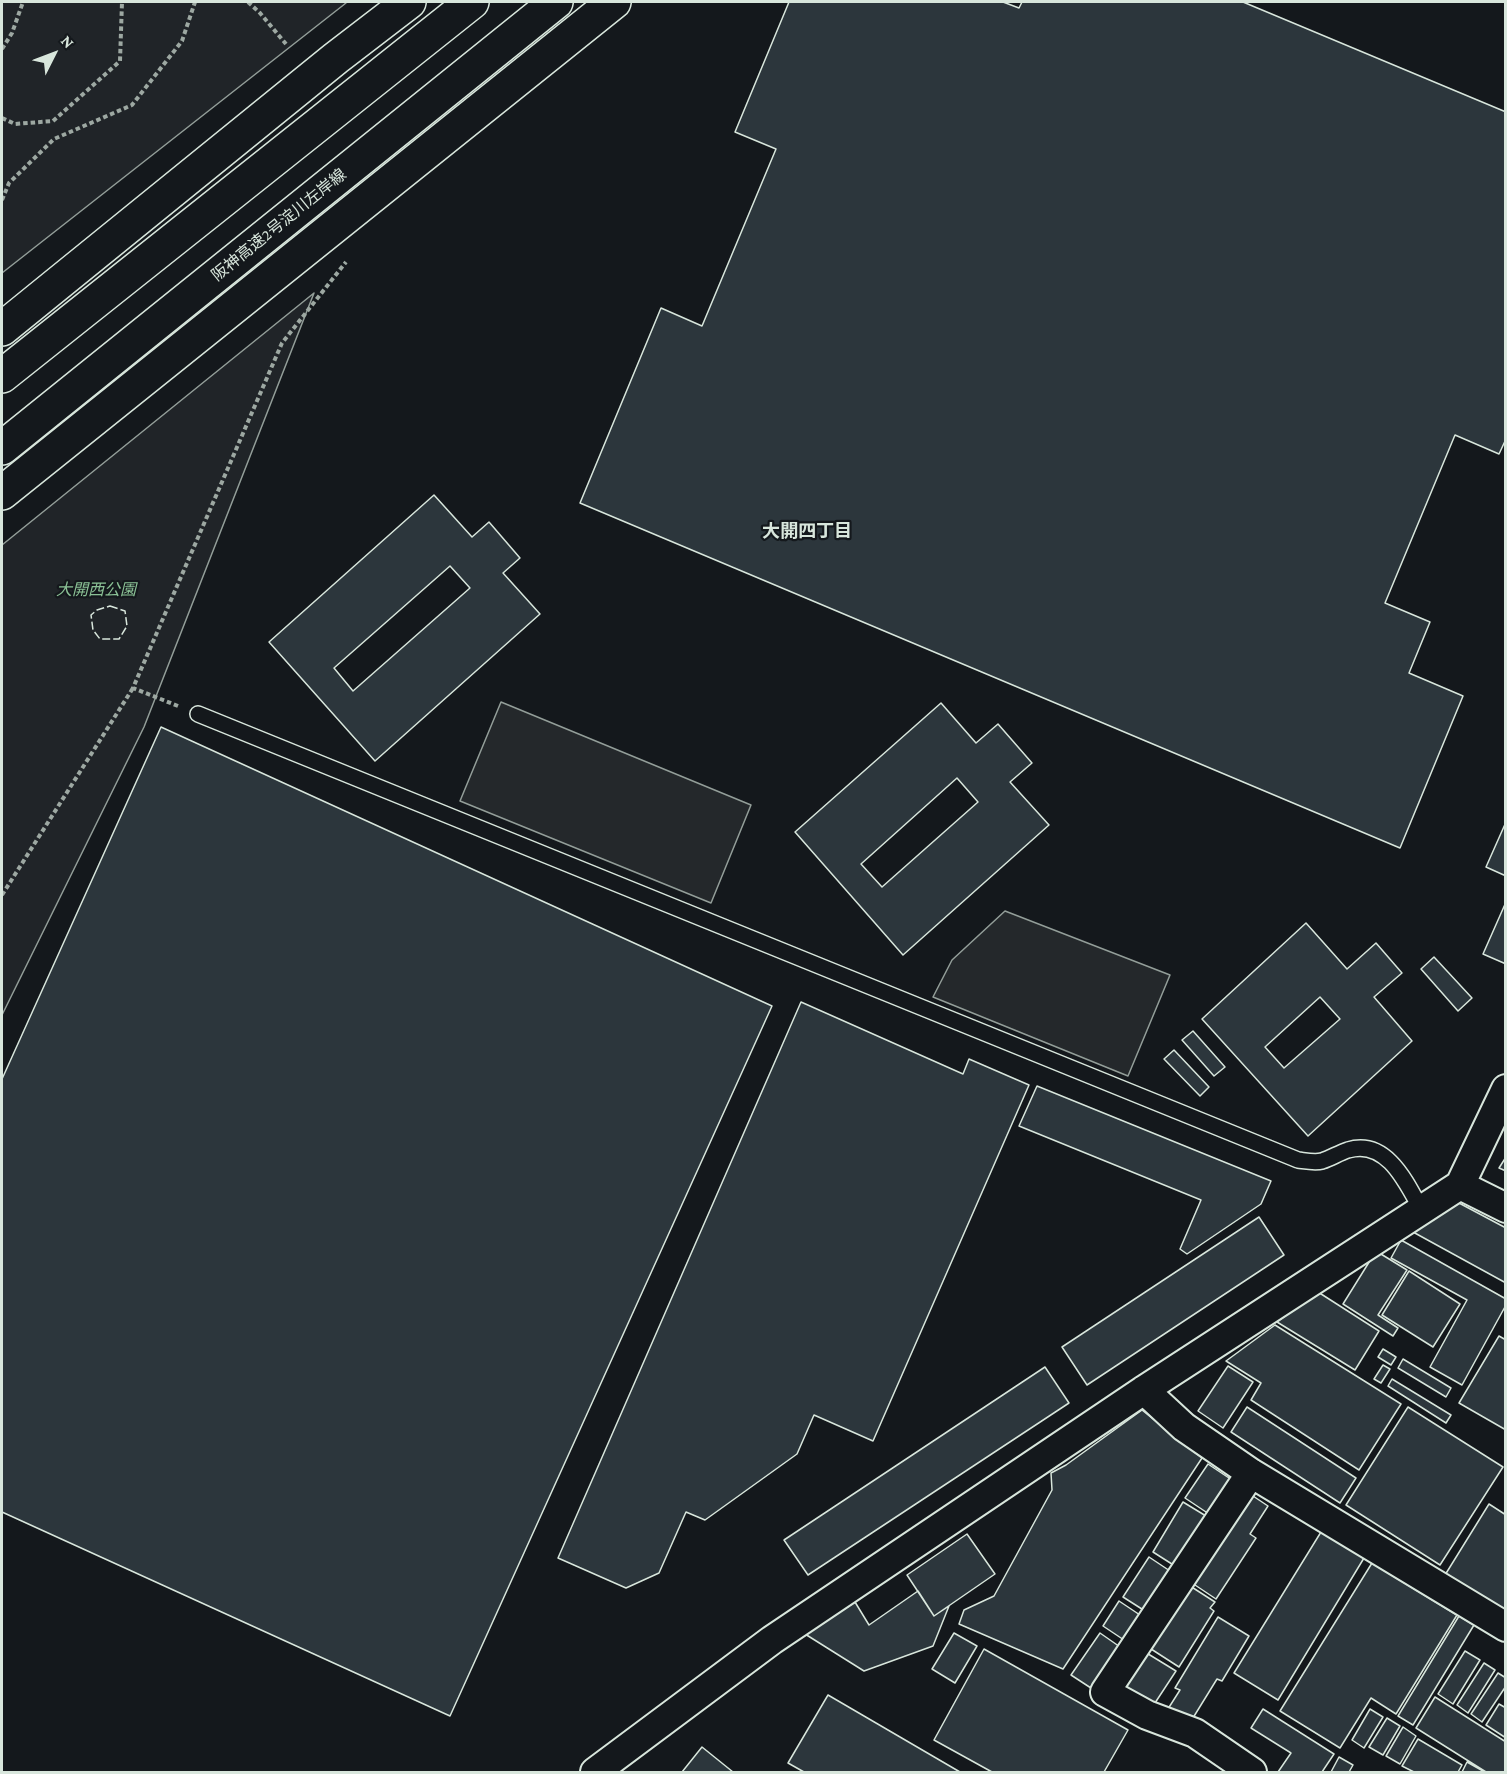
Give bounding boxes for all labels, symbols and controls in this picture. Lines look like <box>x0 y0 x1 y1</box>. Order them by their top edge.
north arrow <box>24 24 84 84</box>
text: N <box>58 32 78 51</box>
street label: 阪神高速2号淀川左岸線 <box>208 165 350 285</box>
district label: 大開四丁目 <box>762 520 852 542</box>
park label: 大開西公園 <box>56 580 136 600</box>

